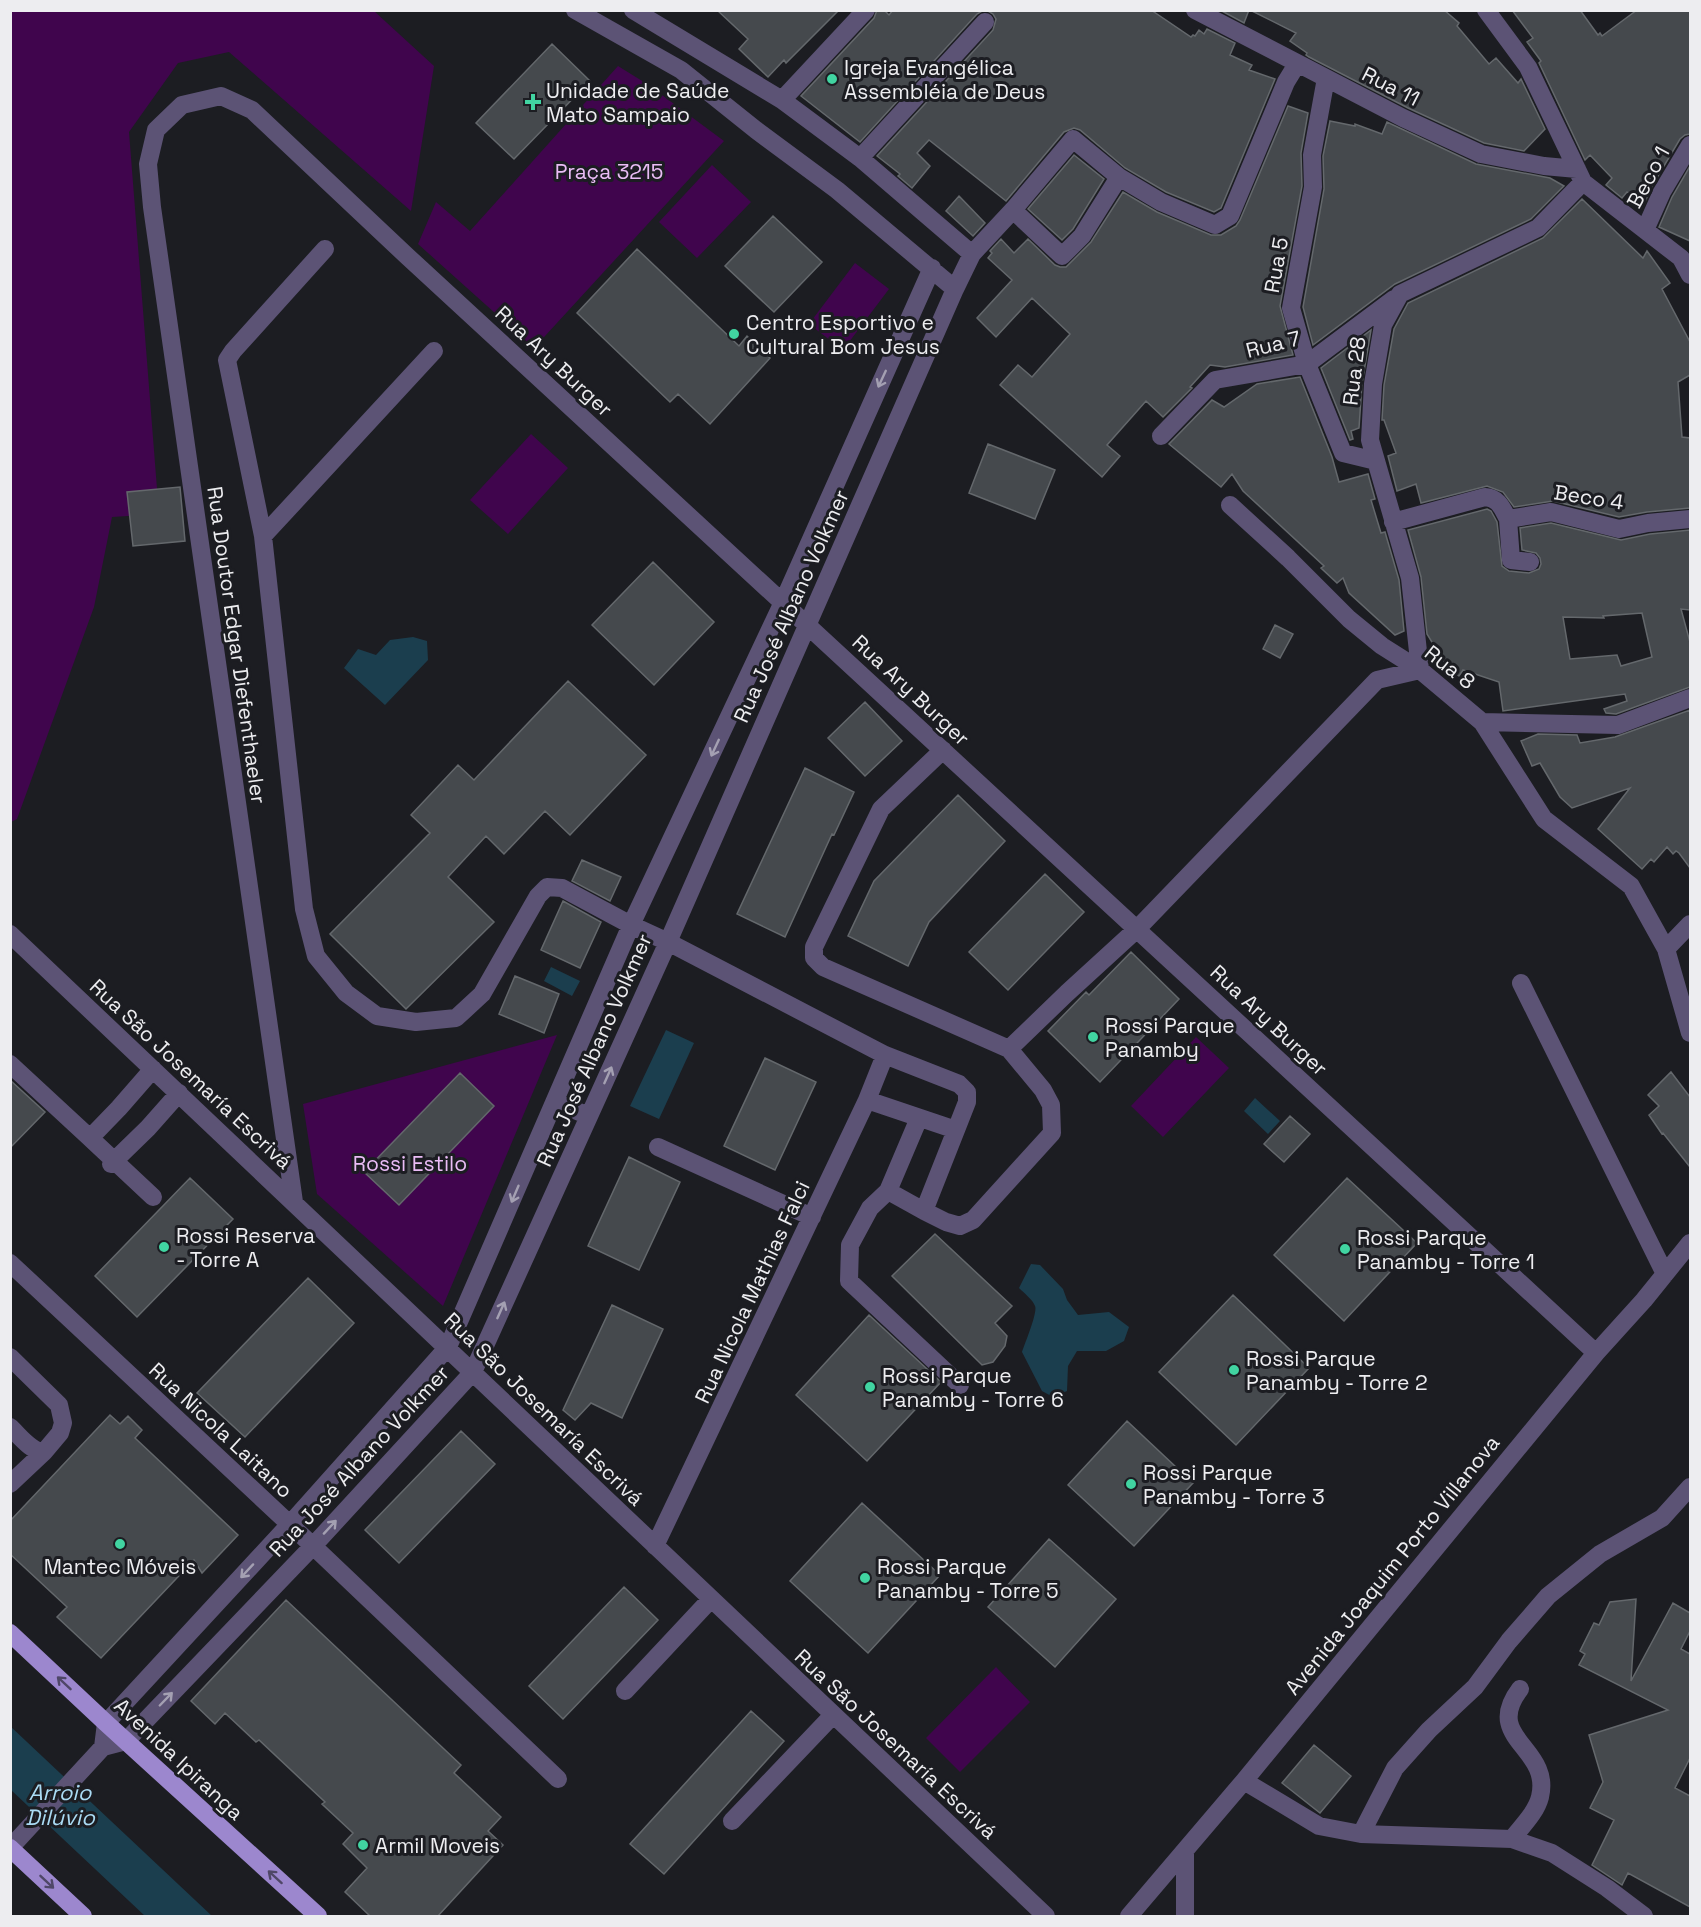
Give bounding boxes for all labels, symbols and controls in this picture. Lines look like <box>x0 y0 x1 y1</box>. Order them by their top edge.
place label: Igreja Evangélica Assembléia de Deus <box>844 54 1045 105</box>
street label: Rua 11 <box>1358 60 1424 112</box>
marker: Igreja Evangélica Assembléia de Deus <box>825 72 839 86</box>
place label: Unidade de Saúde Mato Sampaio <box>546 77 730 128</box>
marker: Unidade de Saúde Mato Sampaio <box>524 93 542 111</box>
street label: Beco 1 <box>1621 142 1675 212</box>
park label: Praça 3215 <box>555 158 663 185</box>
street label: Rua 5 <box>1258 235 1294 295</box>
street label: Rua Ary Burger <box>490 300 618 422</box>
place label: Centro Esportivo e Cultural Bom Jesus <box>746 309 940 360</box>
street label: Rua 7 <box>1243 324 1303 364</box>
marker: Centro Esportivo e Cultural Bom Jesus <box>727 327 741 341</box>
street label: Rua 28 <box>1336 335 1372 407</box>
one-way arrow <box>875 369 887 387</box>
street label: Beco 4 <box>1552 478 1626 516</box>
street label: Rua Doutor Edgar Diefenthaeler <box>201 485 273 806</box>
street label: Rua José Albano Volkmer <box>727 485 855 727</box>
street label: Rua Ary Burger <box>847 629 975 751</box>
street label: Rua 8 <box>1419 639 1481 695</box>
one-way arrow <box>708 738 720 756</box>
street label: Rua José Albano Volkmer <box>530 929 658 1171</box>
street label: Rua Ary Burger <box>1205 959 1333 1081</box>
street label: Rua São Josemaría Escrivá <box>84 973 298 1175</box>
place label: Rossi Parque Panamby <box>1105 1012 1235 1063</box>
marker: Rossi Parque Panamby <box>1086 1030 1100 1044</box>
one-way arrow <box>603 1066 614 1084</box>
park label: Rossi Estilo <box>353 1150 467 1177</box>
street label: Rua Nicola Mathias Falci <box>688 1176 816 1408</box>
one-way arrow <box>509 1184 520 1203</box>
place label: Rossi Reserva - Torre A <box>176 1222 315 1273</box>
place label: Rossi Parque Panamby - Torre 1 <box>1357 1224 1535 1275</box>
marker: Rossi Reserva - Torre A <box>157 1240 171 1254</box>
marker: Rossi Parque Panamby - Torre 1 <box>1338 1242 1352 1256</box>
one-way arrow <box>496 1301 507 1319</box>
street label: Rua São Josemaría Escrivá <box>439 1306 649 1512</box>
place label: Rossi Parque Panamby - Torre 2 <box>1246 1345 1428 1396</box>
street label: Rua Nicola Laitano <box>143 1356 299 1504</box>
street label: Rua José Albano Volkmer <box>263 1360 455 1562</box>
place label: Rossi Parque Panamby - Torre 6 <box>882 1362 1064 1413</box>
marker: Rossi Parque Panamby - Torre 2 <box>1227 1363 1241 1377</box>
marker: Rossi Parque Panamby - Torre 6 <box>863 1380 877 1394</box>
street label: Avenida Joaquim Porto Villanova <box>1279 1430 1505 1700</box>
place label: Rossi Parque Panamby - Torre 3 <box>1143 1459 1325 1510</box>
marker: Rossi Parque Panamby - Torre 3 <box>1124 1477 1138 1491</box>
one-way arrow <box>323 1520 337 1535</box>
marker: Mantec Móveis <box>113 1537 127 1551</box>
place label: Mantec Móveis <box>44 1553 196 1580</box>
place label: Rossi Parque Panamby - Torre 5 <box>877 1553 1059 1604</box>
one-way arrow <box>239 1563 254 1578</box>
marker: Rossi Parque Panamby - Torre 5 <box>858 1571 872 1585</box>
street label: Rua São Josemaría Escrivá <box>789 1643 1003 1845</box>
one-way arrow <box>56 1675 71 1690</box>
one-way arrow <box>159 1691 174 1706</box>
street label: Avenida Ipiranga <box>109 1692 249 1826</box>
water label: Arroio Dilúvio <box>25 1778 96 1831</box>
place label: Armil Moveis <box>375 1832 500 1859</box>
marker: Armil Moveis <box>356 1838 370 1852</box>
one-way arrow <box>267 1870 282 1884</box>
one-way arrow <box>39 1875 54 1890</box>

